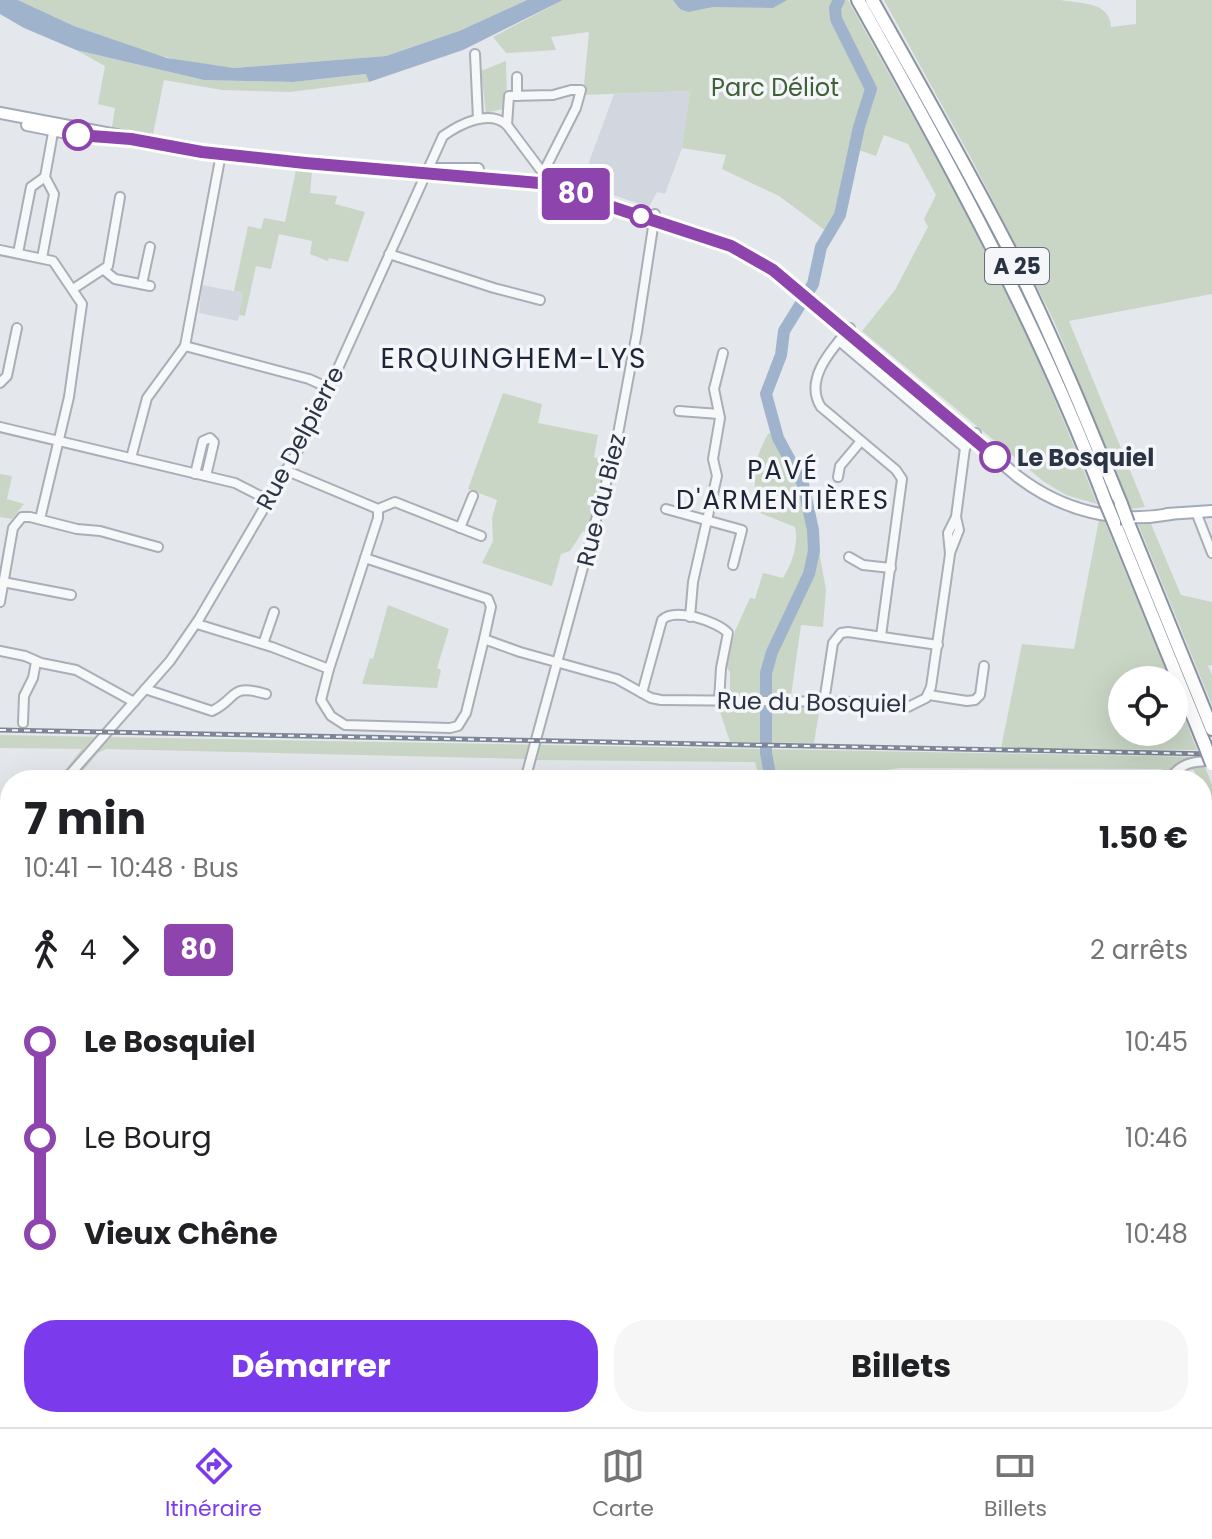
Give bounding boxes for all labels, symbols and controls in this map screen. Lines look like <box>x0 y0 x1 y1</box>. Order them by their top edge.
park label: Parc Déliot <box>711 71 839 104</box>
unlabelled marker <box>63 120 93 150</box>
line badge: 80 <box>540 168 612 220</box>
text: 80 <box>558 174 594 213</box>
unlabelled marker <box>630 205 652 227</box>
road number: A 25 <box>985 248 1049 284</box>
district label: ERQUINGHEM-LYS <box>381 339 647 378</box>
street label: Rue Delpierre <box>248 360 352 516</box>
street label: Rue du Biez <box>569 430 633 570</box>
place label: Le Bosquiel <box>1017 441 1154 474</box>
marker: Le Bosquiel <box>980 442 1010 472</box>
district label: PAVÉ D'ARMENTIÈRES <box>676 452 890 518</box>
map controls <box>1108 666 1188 746</box>
button: locate <box>1108 666 1188 746</box>
street label: Rue du Bosquiel <box>717 684 907 720</box>
text: 7 min <box>24 788 146 849</box>
text: 1.50 € <box>1099 816 1188 859</box>
text: 10:41 – 10:48 · Bus <box>24 850 239 886</box>
icon: walk <box>24 928 68 972</box>
icon: forward <box>108 928 152 972</box>
text: 80 <box>180 930 217 969</box>
text: 4 <box>80 932 96 968</box>
text: 2 arrêts <box>1090 932 1188 968</box>
text: Le Bosquiel <box>84 1020 256 1063</box>
text: 10:45 <box>1125 1024 1188 1060</box>
text: Le Bourg <box>84 1116 212 1159</box>
text: 10:46 <box>1125 1120 1188 1156</box>
text: Vieux Chêne <box>84 1212 278 1255</box>
text: 10:48 <box>1125 1216 1188 1252</box>
button: Démarrer <box>24 1320 598 1412</box>
button: Billets <box>614 1320 1188 1412</box>
tab: Itinéraire <box>165 1444 262 1525</box>
tab: Carte <box>592 1444 654 1525</box>
tab: Billets <box>984 1444 1047 1525</box>

